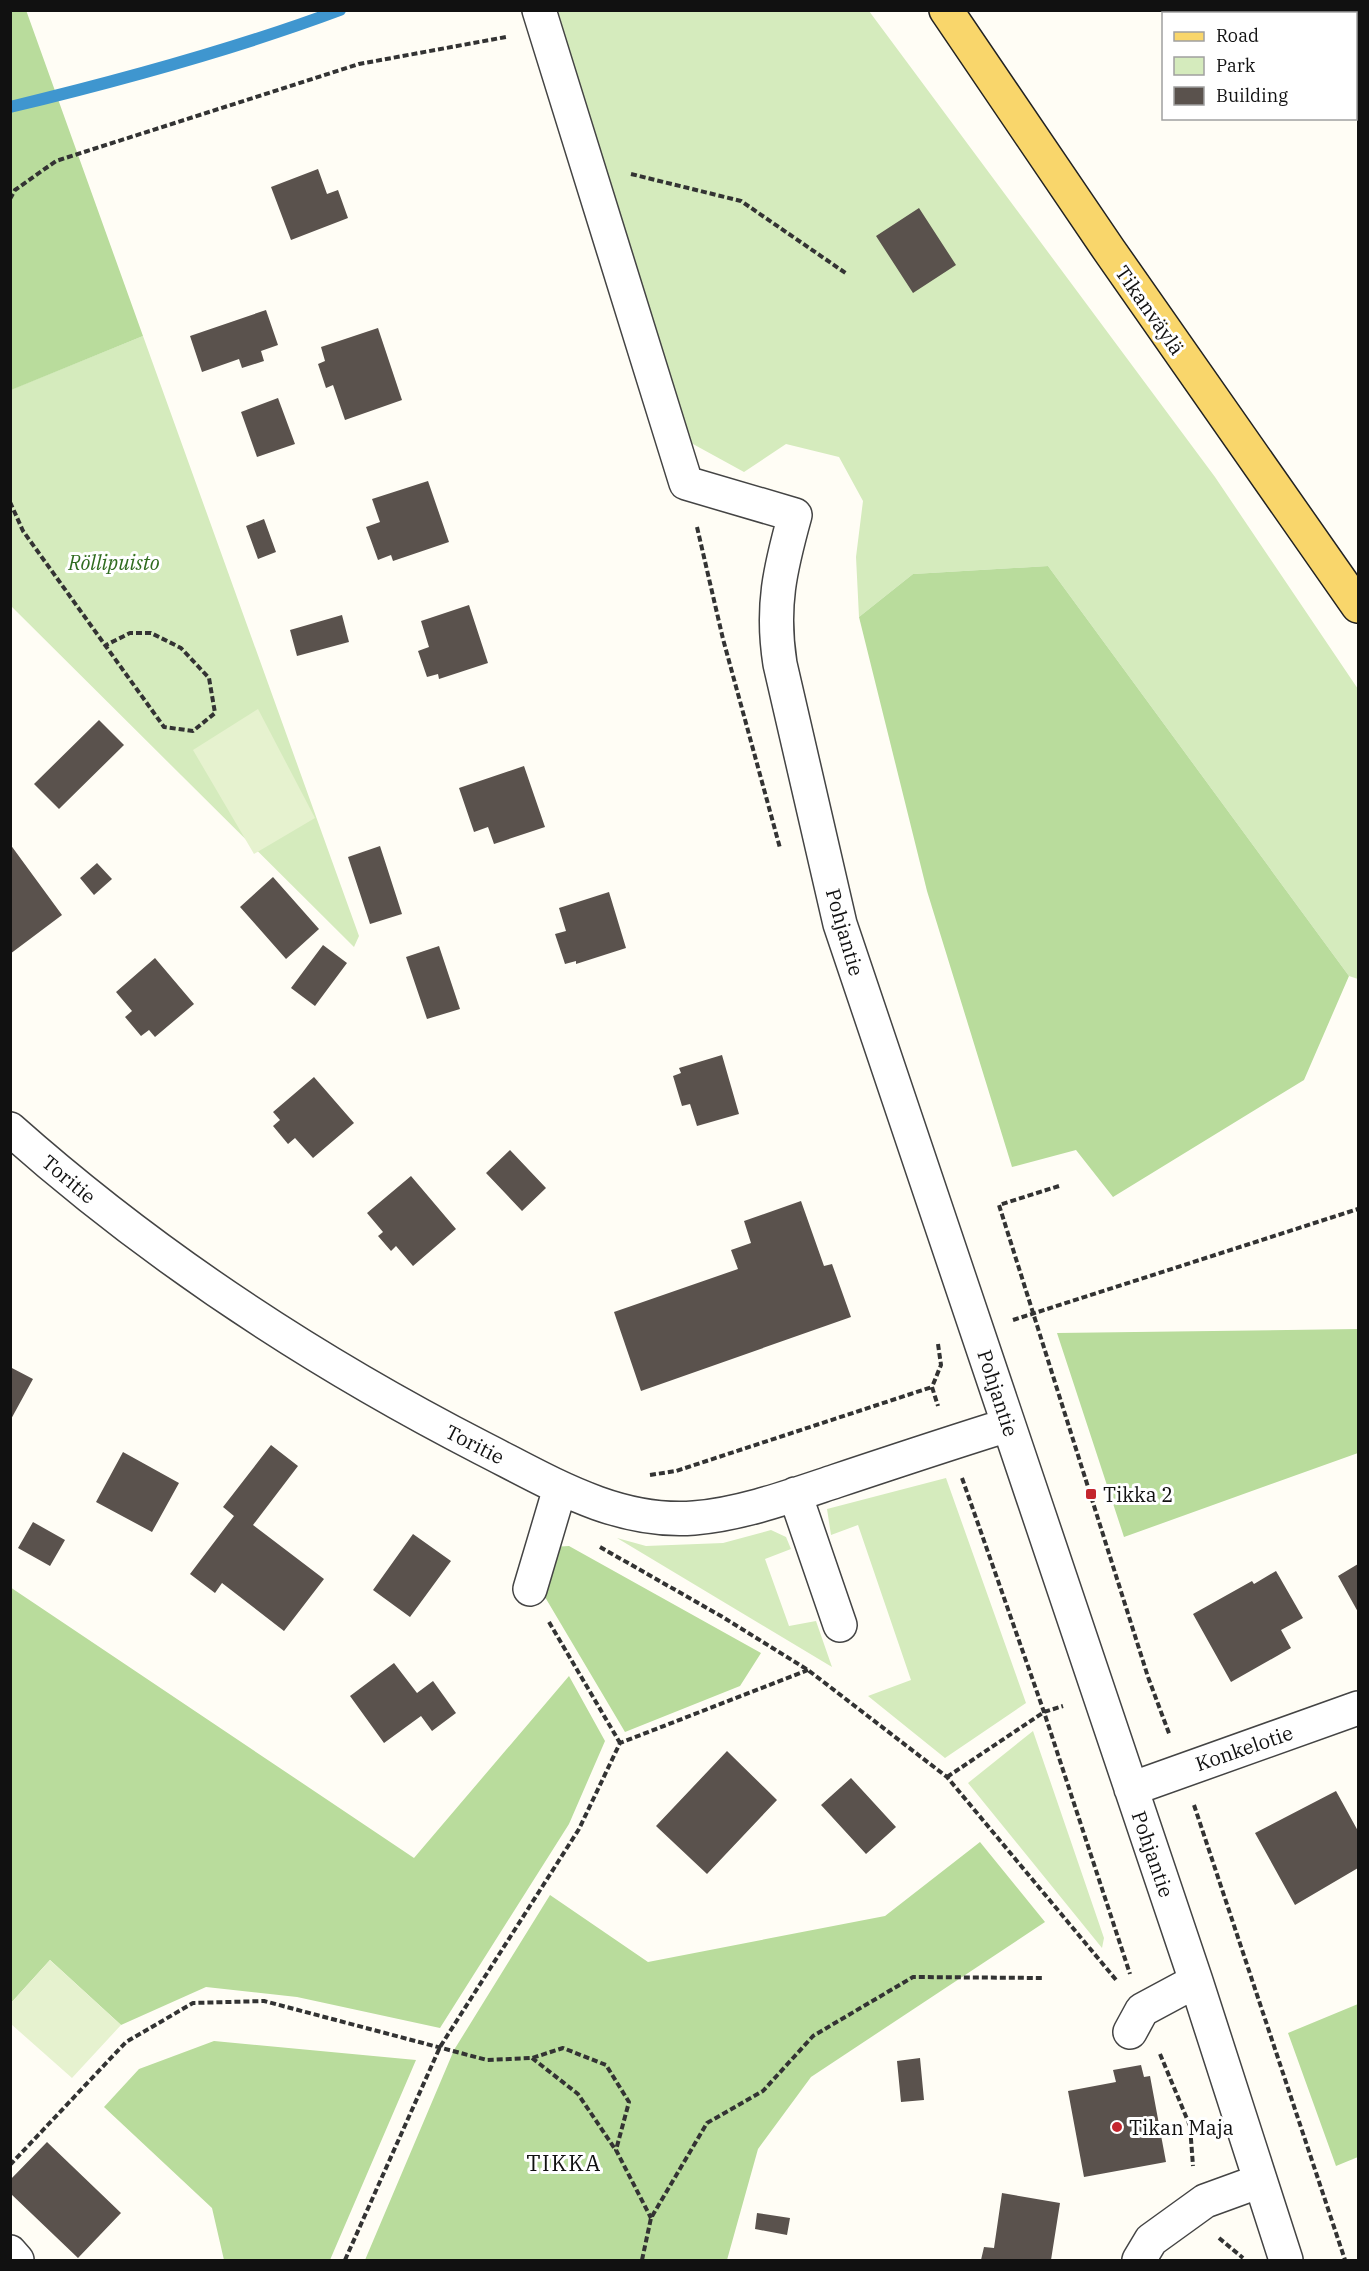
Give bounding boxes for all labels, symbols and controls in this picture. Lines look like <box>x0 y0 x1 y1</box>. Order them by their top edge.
legend <box>1162 12 1357 120</box>
text: Road <box>1216 24 1259 47</box>
text: Park <box>1216 54 1256 77</box>
text: Building <box>1216 84 1288 107</box>
street label: Tikanväylä <box>1109 260 1191 360</box>
park label: Röllipuisto <box>67 549 160 576</box>
street label: Pohjantie <box>820 885 870 979</box>
street label: Toritie <box>36 1149 102 1209</box>
street label: Pohjantie <box>971 1346 1025 1440</box>
street label: Toritie <box>441 1418 509 1470</box>
place label: Tikka 2 <box>1103 1481 1173 1508</box>
marker: Tikka 2 <box>1084 1487 1098 1501</box>
street label: Konkelotie <box>1192 1719 1296 1777</box>
street label: Pohjantie <box>1126 1807 1180 1901</box>
place label: Tikan Maja <box>1129 2114 1234 2141</box>
marker: Tikan Maja <box>1110 2120 1124 2134</box>
district label: TIKKA <box>526 2148 602 2177</box>

